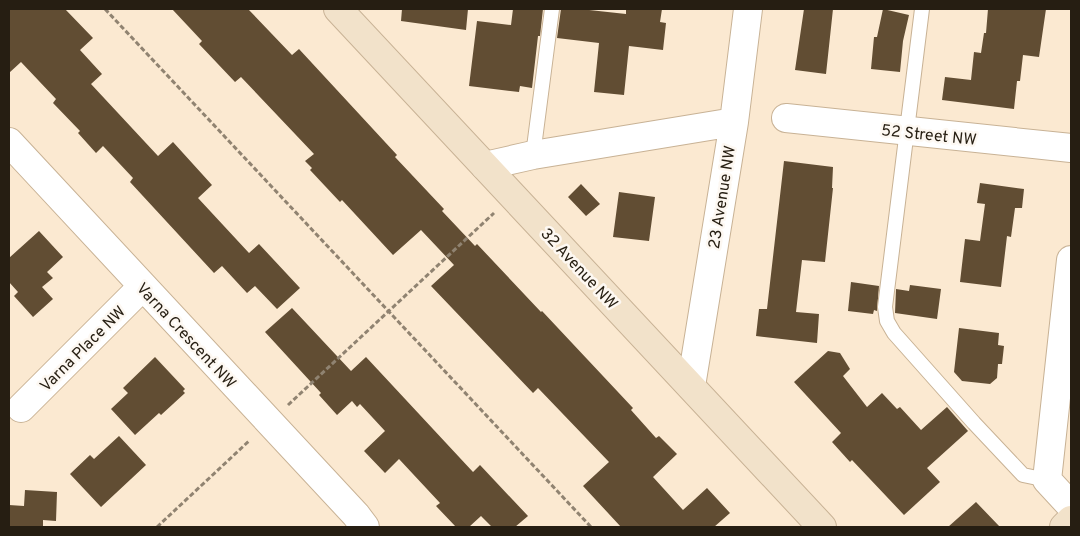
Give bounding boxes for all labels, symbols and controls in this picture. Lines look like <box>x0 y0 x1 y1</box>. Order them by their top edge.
street label: 52 Street NW <box>880 121 977 151</box>
street label: 23 Avenue NW <box>705 144 741 250</box>
street label: 32 Avenue NW <box>536 224 621 314</box>
street label: Varna Crescent NW <box>131 279 240 393</box>
street label: Varna Place NW <box>36 302 131 397</box>

